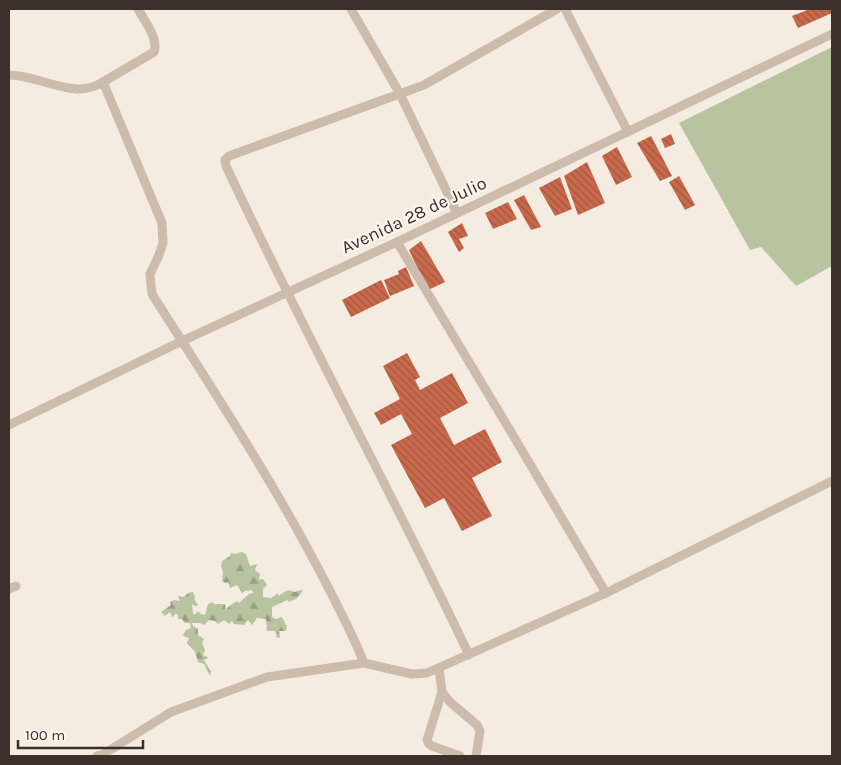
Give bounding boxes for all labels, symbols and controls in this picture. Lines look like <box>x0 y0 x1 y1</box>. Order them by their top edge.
street label: Avenida 28 de Julio <box>338 172 490 258</box>
scale bar <box>18 718 142 750</box>
text: 100 m <box>25 726 65 744</box>

